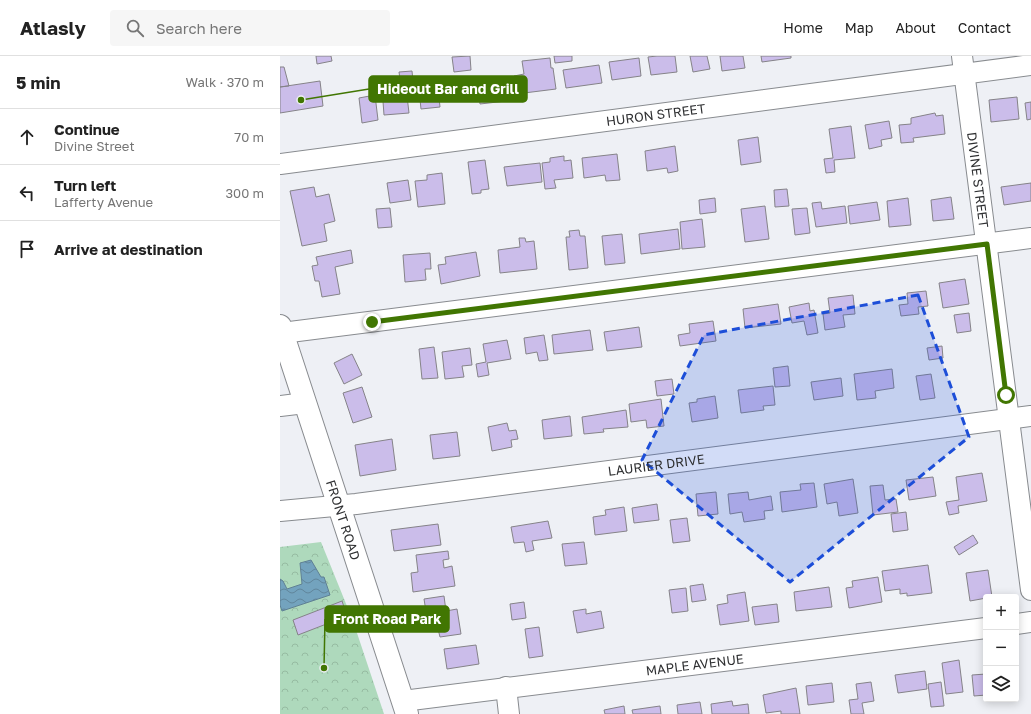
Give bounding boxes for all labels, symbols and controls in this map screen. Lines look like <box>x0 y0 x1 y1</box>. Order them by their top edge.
search box <box>110 10 390 46</box>
text: Atlasly <box>20 16 86 39</box>
icon: search <box>124 17 146 39</box>
text: Search here <box>156 19 242 37</box>
text: Home <box>783 19 823 36</box>
text: Map <box>845 19 873 36</box>
text: About <box>895 19 936 36</box>
text: Contact <box>958 19 1011 36</box>
text: 5 min <box>16 72 60 93</box>
text: Walk · 370 m <box>185 74 264 90</box>
callout: Hideout Bar and Grill <box>369 76 527 102</box>
text: Hideout Bar and Grill <box>377 80 519 97</box>
street label: HURON STREET <box>605 100 706 129</box>
text: Continue <box>54 120 120 138</box>
icon: ahead <box>16 126 38 148</box>
text: 70 m <box>234 129 264 145</box>
street label: DIVINE STREET <box>964 131 992 229</box>
text: Divine Street <box>54 138 135 154</box>
text: Turn left <box>54 176 116 194</box>
icon: left <box>16 182 38 204</box>
text: 300 m <box>226 185 264 201</box>
text: Lafferty Avenue <box>54 194 153 210</box>
icon: arrive <box>16 238 38 260</box>
text: Arrive at destination <box>54 240 203 258</box>
route end <box>363 313 381 331</box>
route start <box>997 386 1015 404</box>
street label: LAURIER DRIVE <box>607 451 705 479</box>
street label: FRONT ROAD <box>323 478 364 562</box>
map controls <box>983 594 1019 702</box>
button: + <box>983 594 1019 630</box>
callout: Front Road Park <box>325 606 449 632</box>
text: Front Road Park <box>333 610 441 627</box>
button: − <box>983 630 1019 666</box>
street label: MAPLE AVENUE <box>645 650 745 679</box>
button: layers <box>983 666 1019 702</box>

